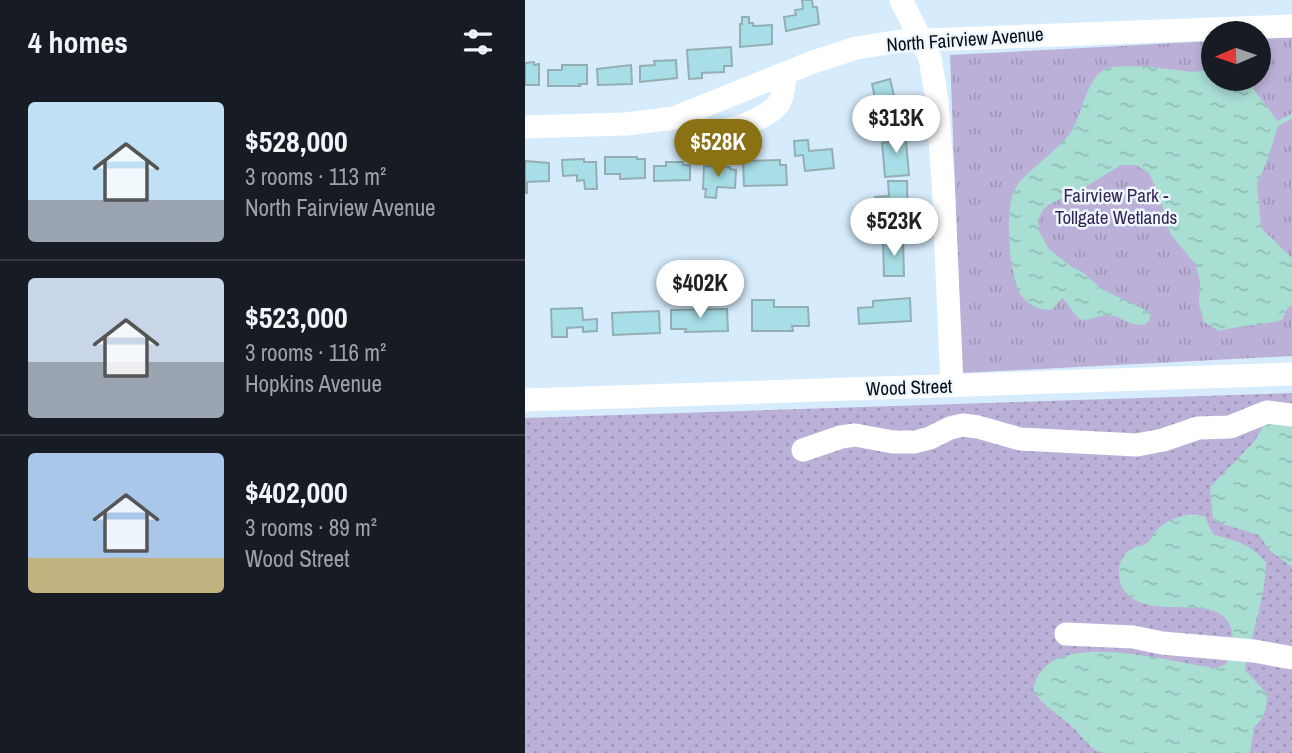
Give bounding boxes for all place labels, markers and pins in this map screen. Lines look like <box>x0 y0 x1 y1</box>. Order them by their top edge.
pin: $313K <box>847 96 945 155</box>
pin: $528K <box>669 120 767 179</box>
pin: $523K <box>845 198 943 258</box>
pin: $402K <box>651 260 749 320</box>

